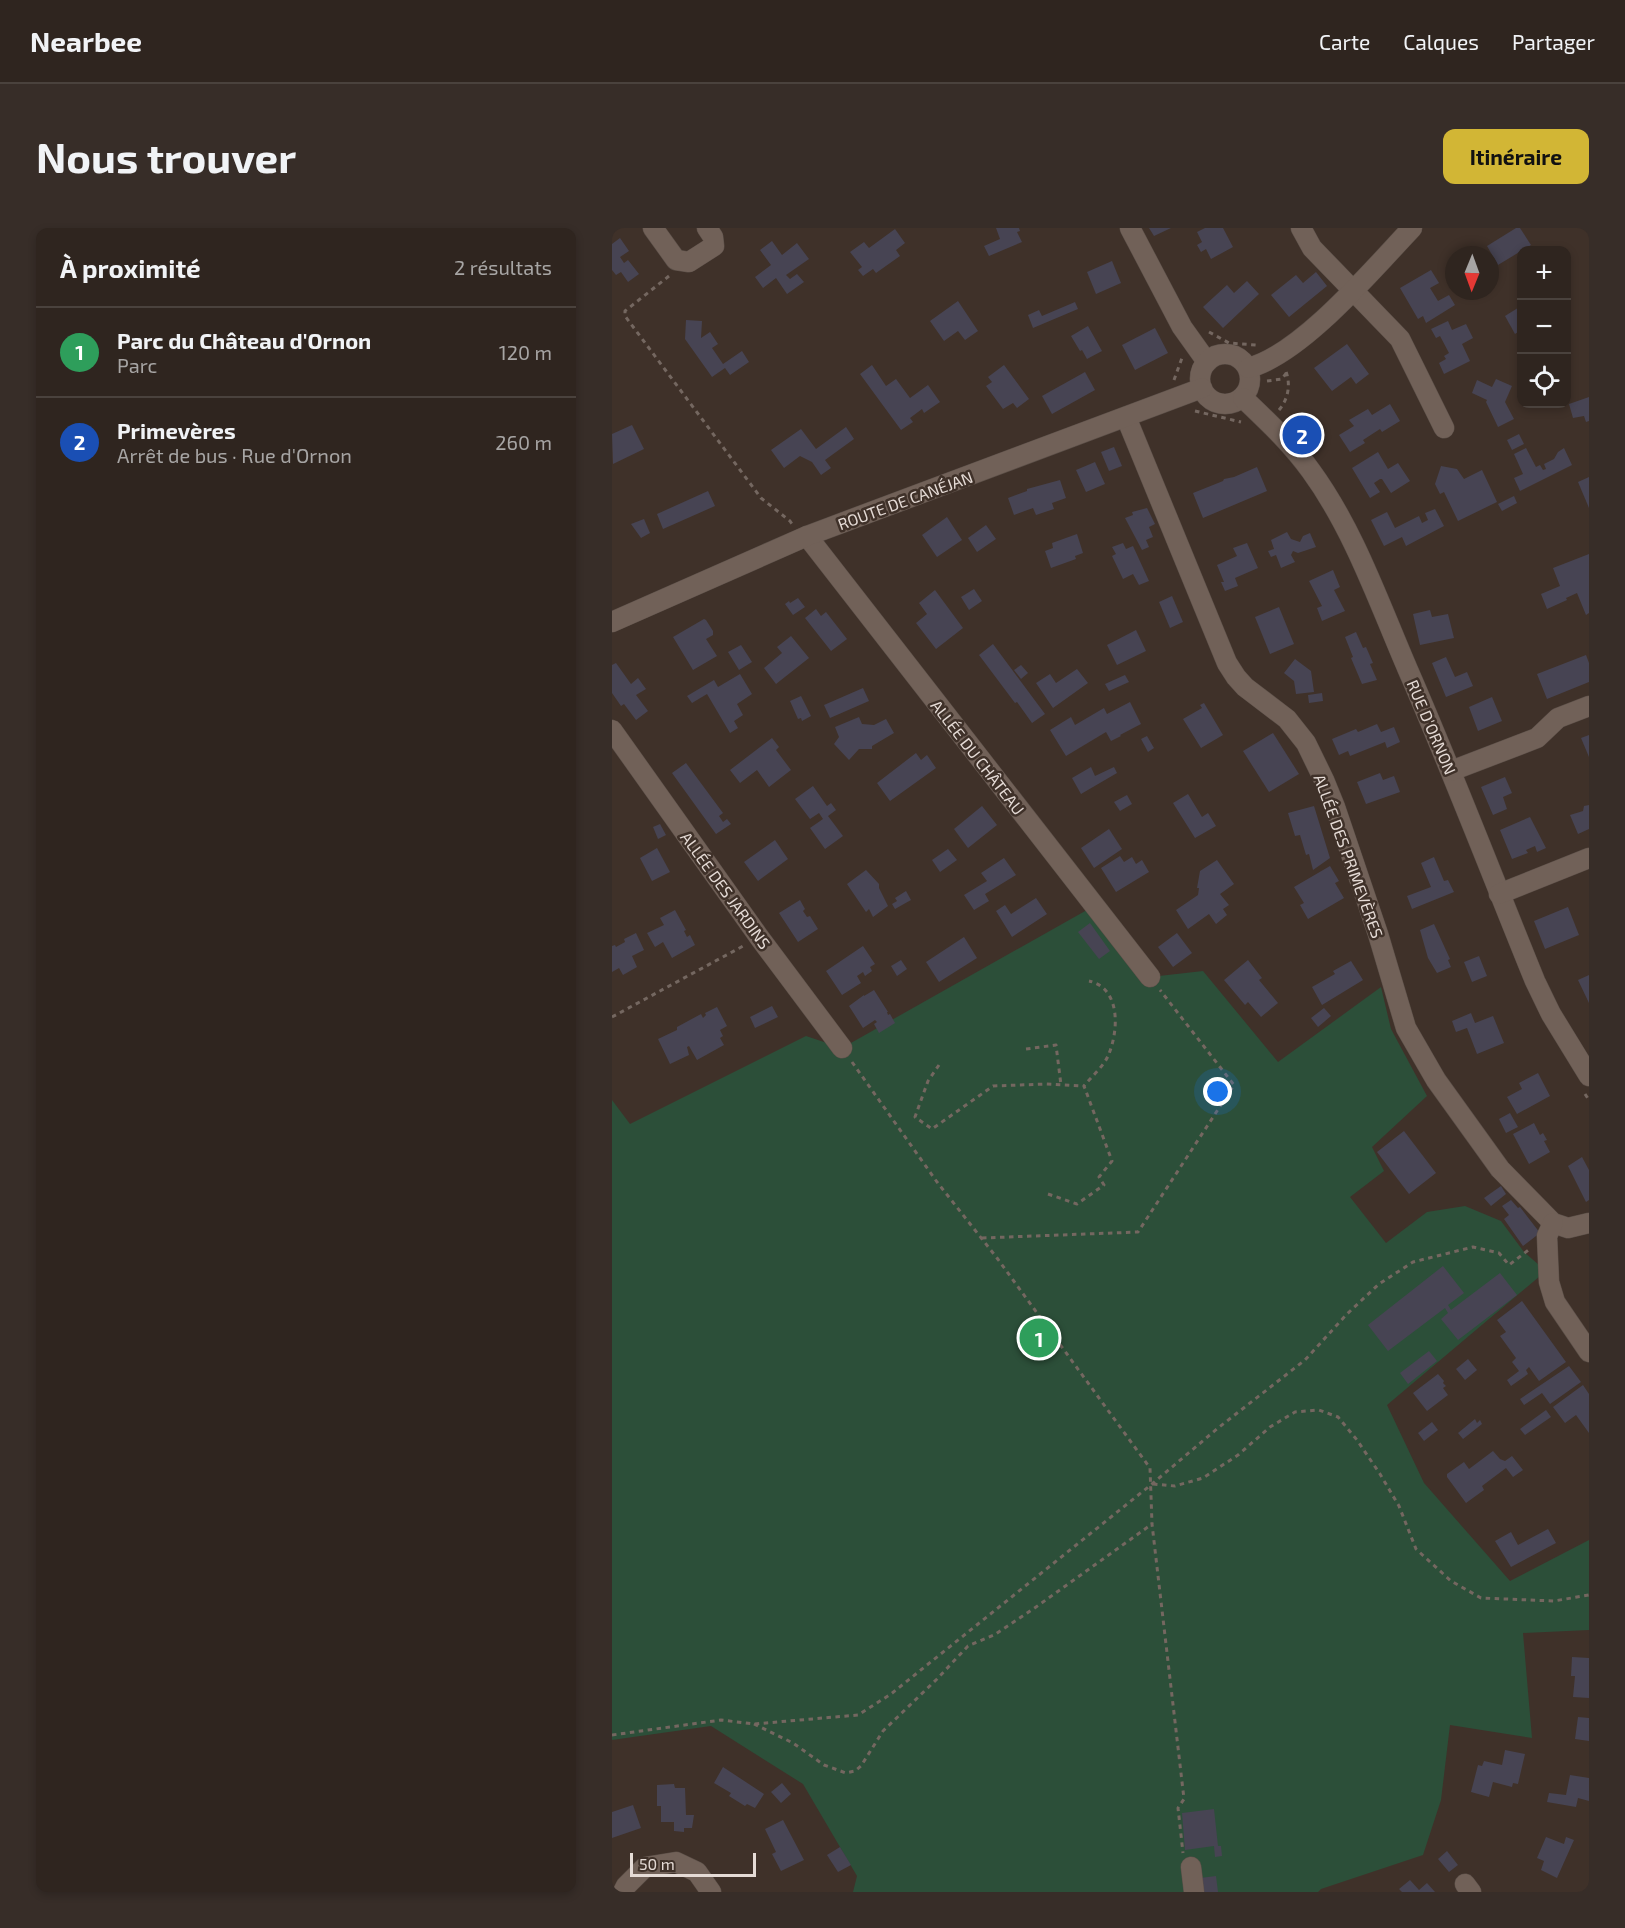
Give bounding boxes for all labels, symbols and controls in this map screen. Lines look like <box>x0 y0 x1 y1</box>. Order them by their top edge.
text: Nearbee <box>30 24 142 58</box>
text: Carte <box>1319 29 1370 54</box>
text: Calques <box>1403 29 1479 54</box>
text: Partager <box>1512 29 1595 54</box>
button: Itinéraire <box>1443 129 1589 184</box>
text: Nous trouver <box>36 131 296 181</box>
north arrow <box>1445 246 1499 300</box>
map controls <box>1517 246 1571 408</box>
button: + <box>1517 246 1571 300</box>
text: À proximité <box>60 252 201 283</box>
text: 2 résultats <box>454 255 552 279</box>
button: − <box>1517 300 1571 354</box>
text: Parc du Château d'Ornon <box>117 327 371 353</box>
text: 1 <box>75 340 84 364</box>
text: 120 m <box>499 340 552 364</box>
text: Parc <box>117 353 157 377</box>
button: locate <box>1517 354 1571 408</box>
pin: 2 <box>1282 412 1322 458</box>
text: Primevères <box>117 417 236 443</box>
text: 2 <box>74 430 85 454</box>
text: 260 m <box>495 430 552 454</box>
text: Arrêt de bus · Rue d'Ornon <box>117 443 352 467</box>
street label: ROUTE DE CANÉJAN <box>835 467 975 533</box>
street label: RUE D'ORNON <box>1404 677 1460 777</box>
street label: ALLÉE DU CHÂTEAU <box>927 696 1029 818</box>
street label: ALLÉE DES PRIMEVÈRES <box>1310 771 1388 941</box>
street label: ALLÉE DES JARDINS <box>677 828 775 952</box>
your location <box>1203 1077 1232 1106</box>
pin: 1 <box>1020 1316 1058 1360</box>
scale bar <box>630 1850 756 1878</box>
text: 50 m <box>639 1854 675 1873</box>

